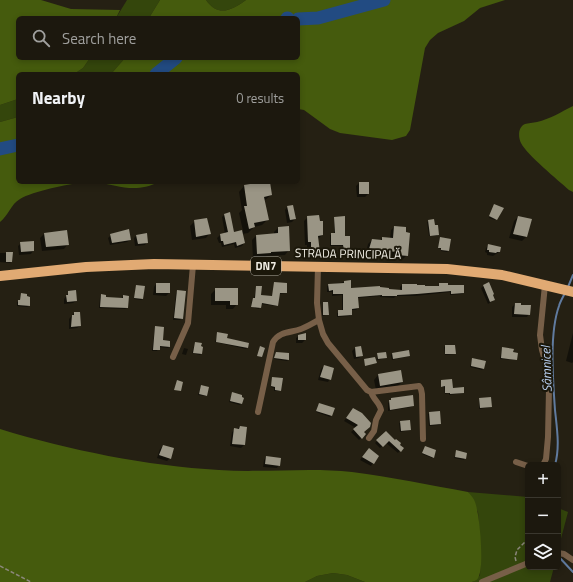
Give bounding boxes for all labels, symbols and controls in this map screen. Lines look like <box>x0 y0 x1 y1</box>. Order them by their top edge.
search box <box>16 16 300 60</box>
icon: search <box>30 27 52 49</box>
text: Search here <box>62 27 136 50</box>
text: Nearby <box>32 85 85 111</box>
text: 0 results <box>236 88 284 108</box>
street label: STRADA PRINCIPALĂ <box>295 243 401 264</box>
road number: DN7 <box>251 257 281 275</box>
water label: Sâmnicel <box>535 343 557 392</box>
map controls <box>525 462 561 570</box>
button: + <box>525 462 561 498</box>
button: − <box>525 498 561 534</box>
button: layers <box>525 534 561 570</box>

